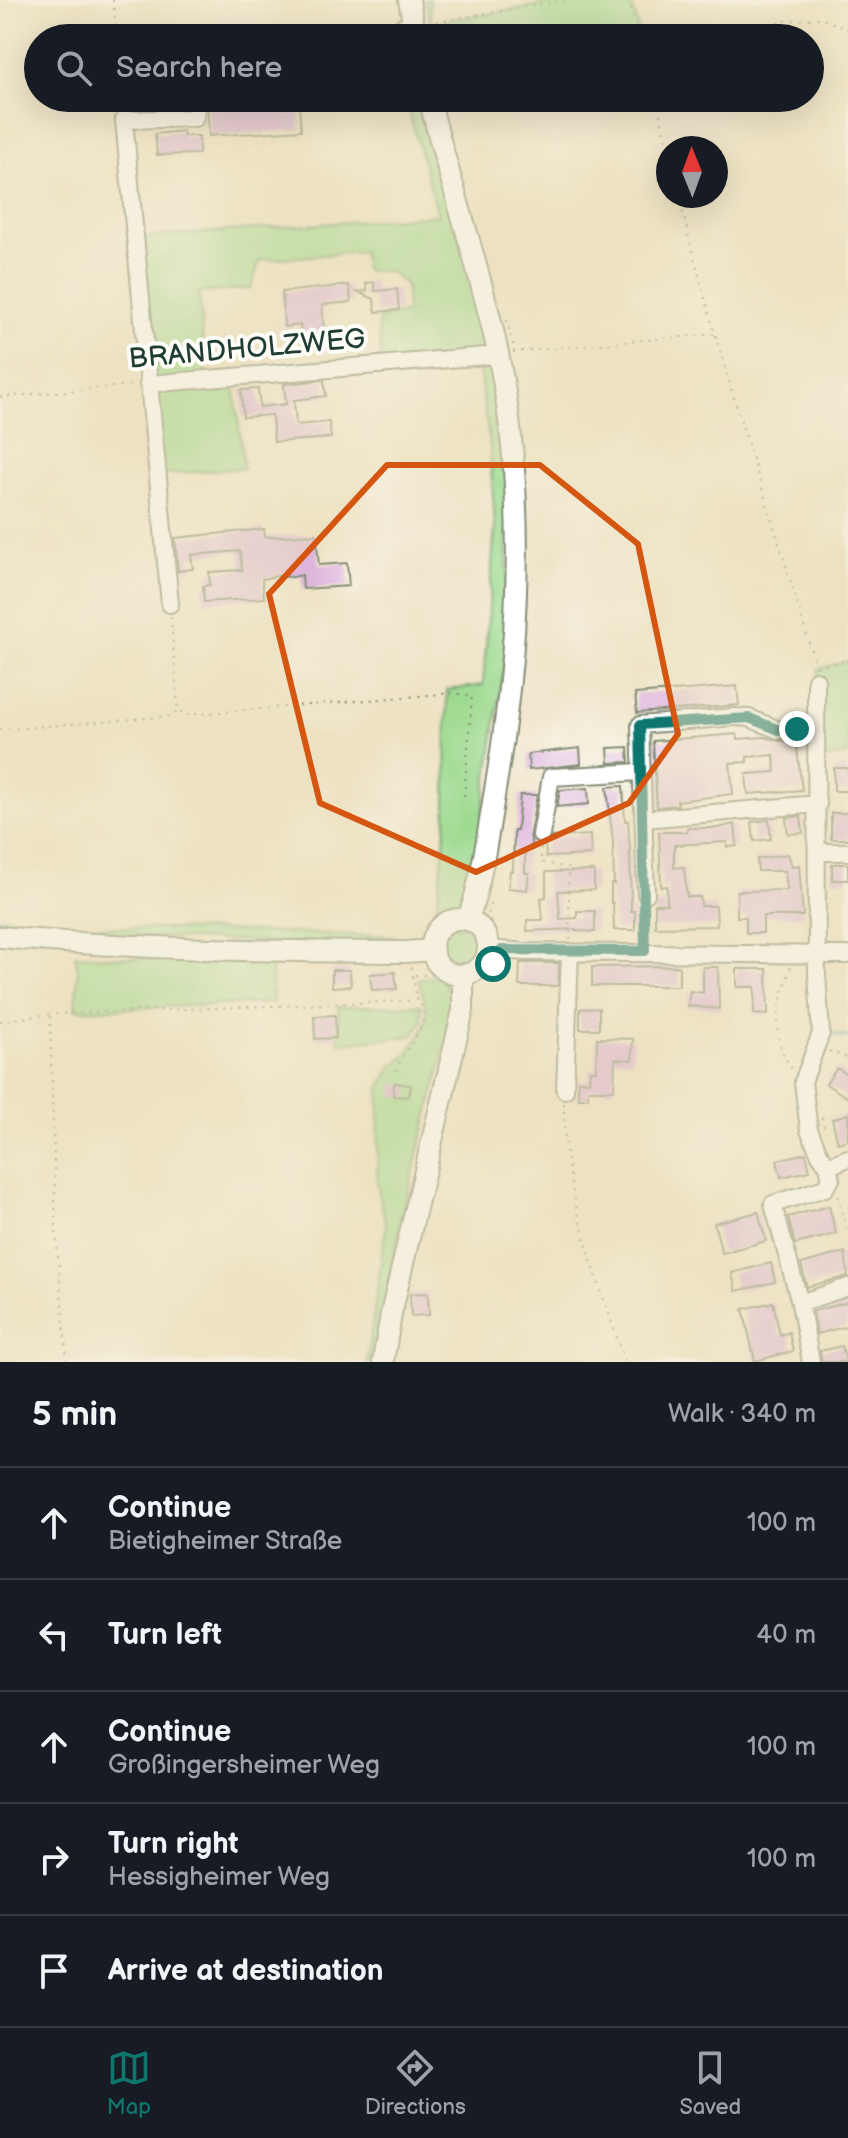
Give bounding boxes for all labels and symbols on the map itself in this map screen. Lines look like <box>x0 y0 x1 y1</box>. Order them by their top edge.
north arrow <box>656 136 728 208</box>
street label: BRANDHOLZWEG <box>127 322 367 376</box>
route end <box>779 711 815 747</box>
route start <box>475 946 511 982</box>

